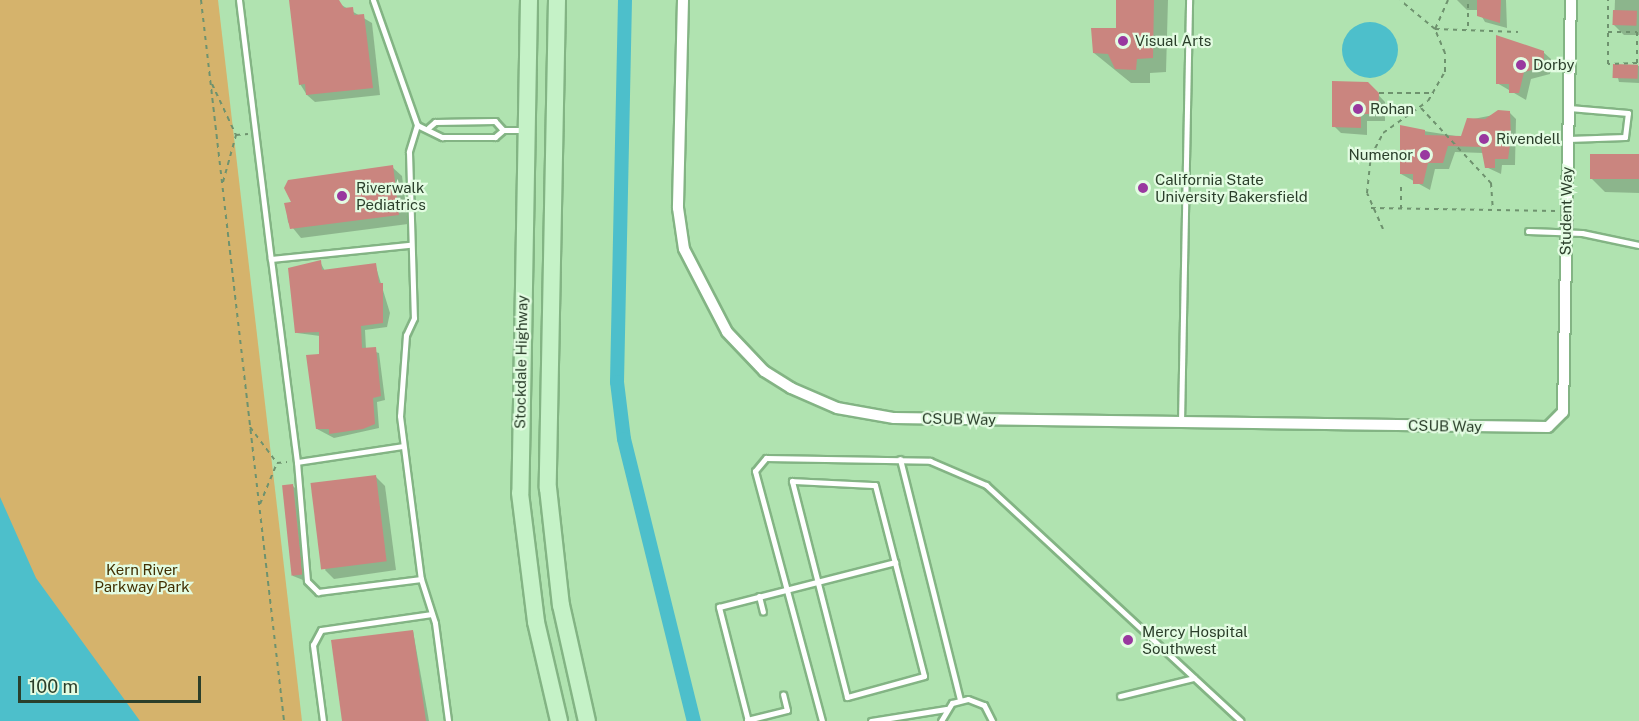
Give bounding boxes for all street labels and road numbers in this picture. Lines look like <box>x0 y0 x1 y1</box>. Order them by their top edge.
street label: Student Way <box>1556 166 1576 256</box>
street label: Stockdale Highway <box>511 295 531 429</box>
street label: CSUB Way <box>922 409 996 429</box>
street label: CSUB Way <box>1408 416 1482 436</box>

